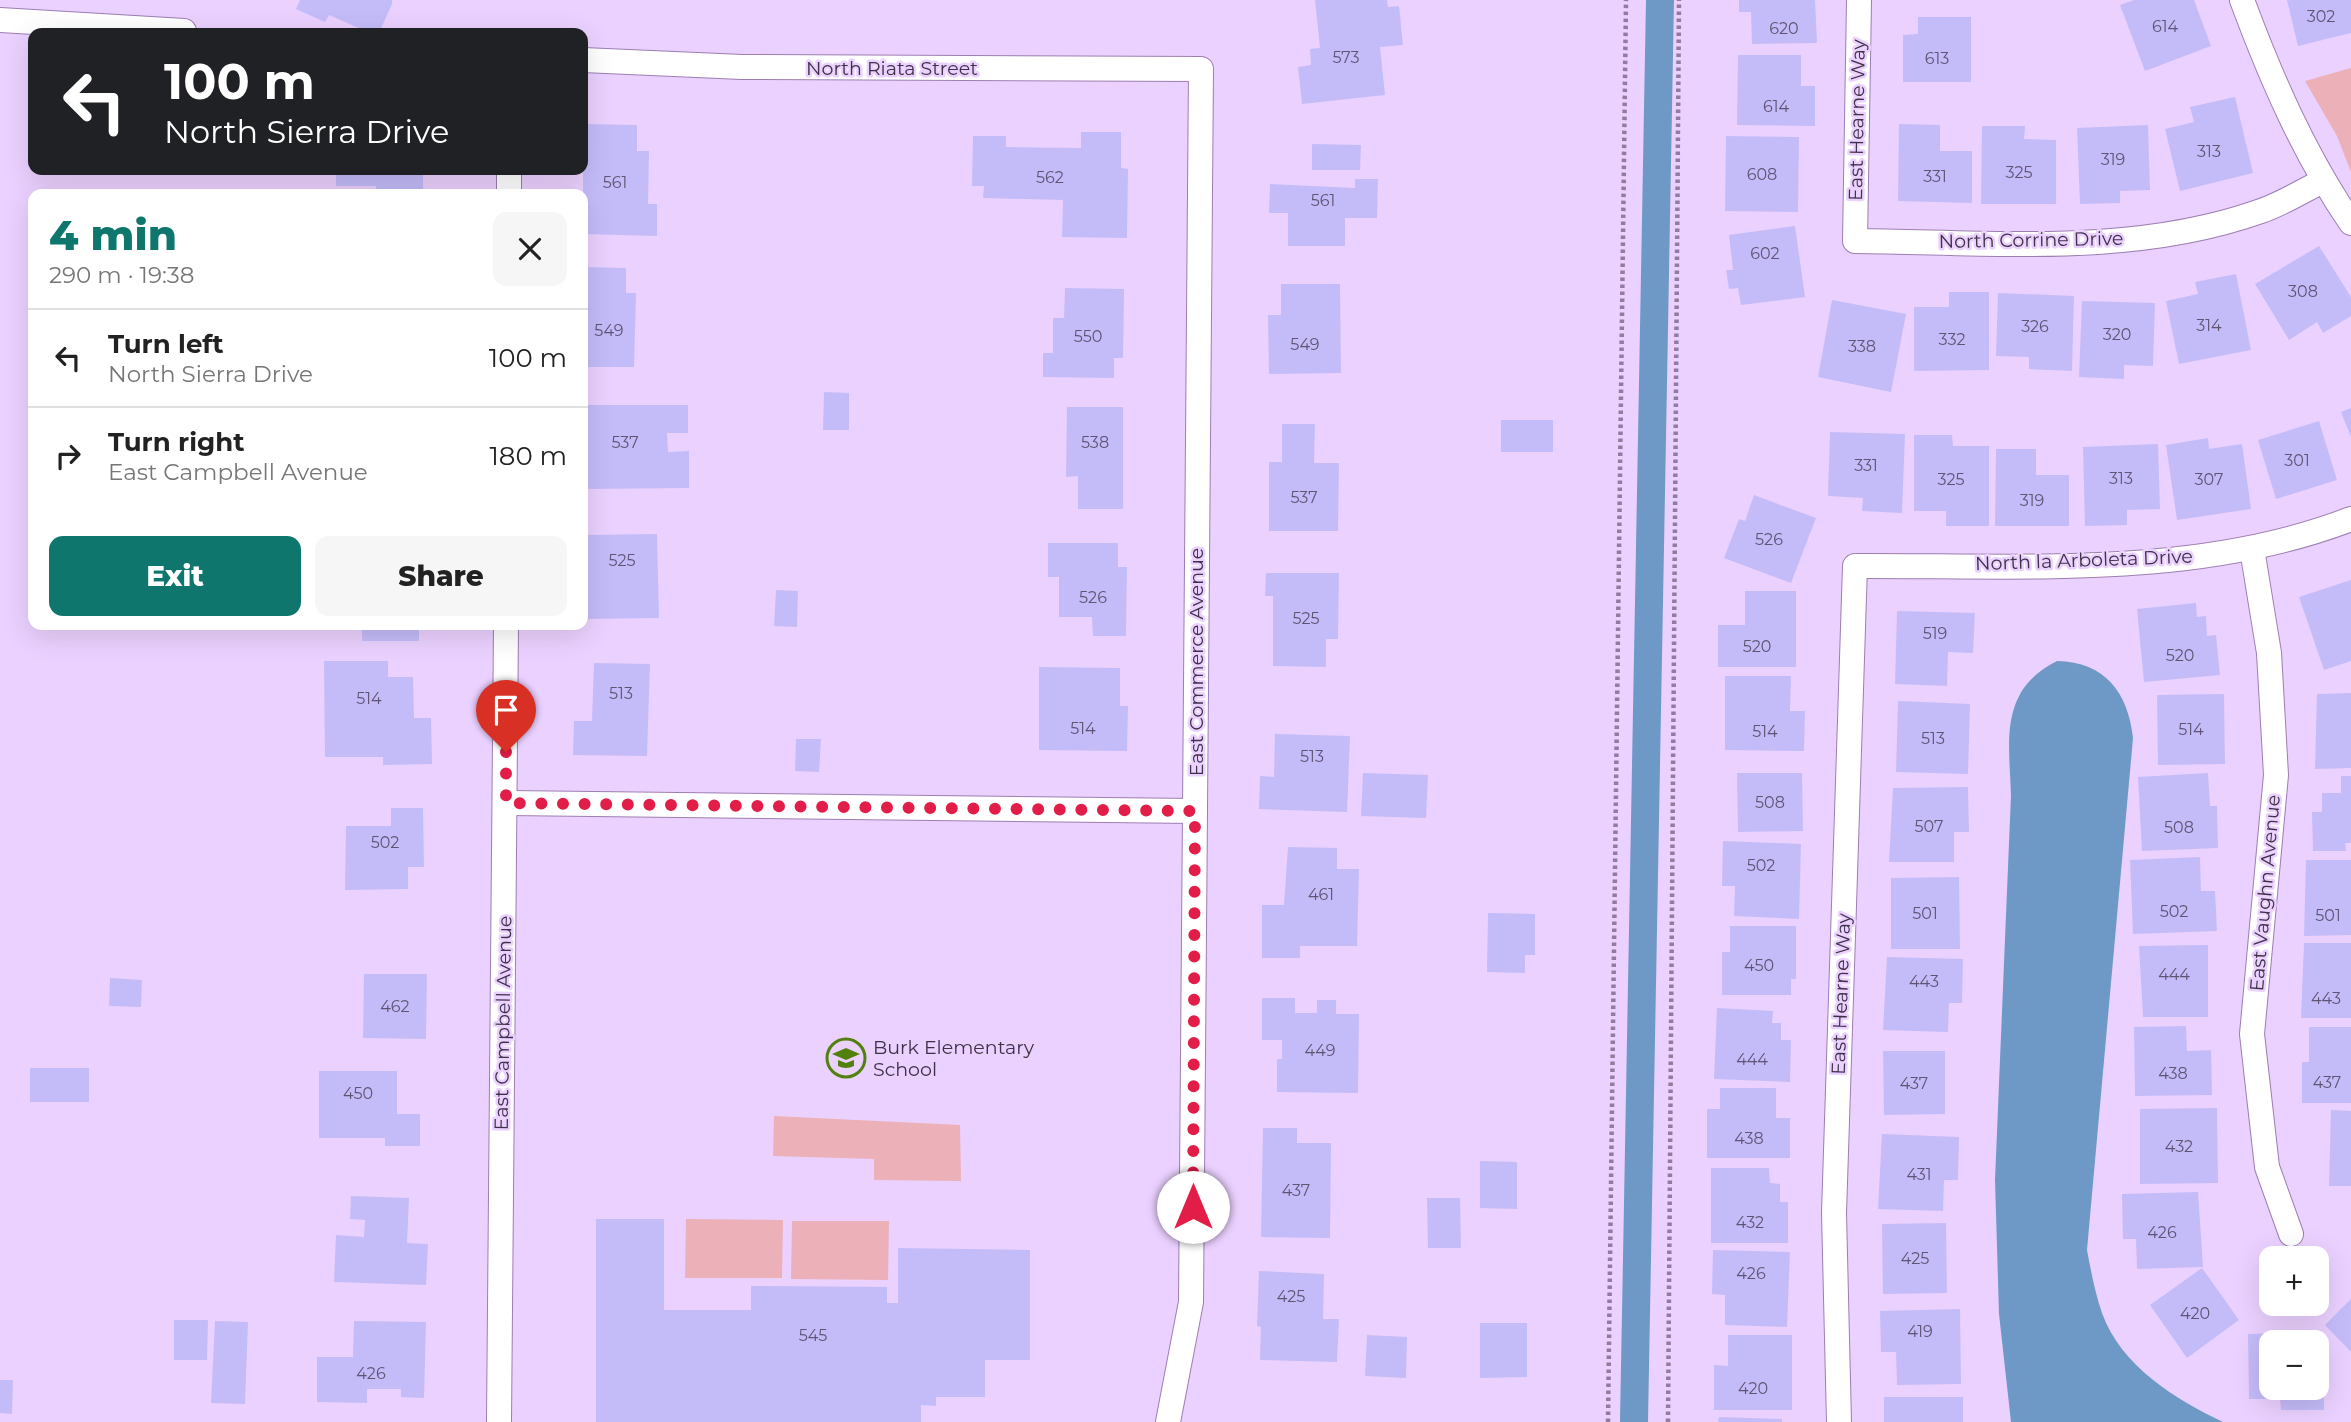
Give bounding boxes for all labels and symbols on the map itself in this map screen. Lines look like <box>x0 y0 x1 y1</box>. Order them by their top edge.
house number: 302 <box>2307 7 2335 26</box>
house number: 614 <box>2152 17 2178 36</box>
house number: 620 <box>1769 19 1799 38</box>
street label: East Hearne Way <box>1844 38 1870 201</box>
house number: 573 <box>1332 48 1360 67</box>
house number: 613 <box>1925 49 1949 68</box>
street label: North Riata Street <box>806 57 978 80</box>
house number: 614 <box>1763 97 1789 116</box>
house number: 313 <box>2197 142 2221 161</box>
house number: 319 <box>2101 150 2125 169</box>
house number: 325 <box>2005 163 2033 182</box>
house number: 608 <box>1747 165 1777 184</box>
house number: 331 <box>1923 167 1947 186</box>
house number: 562 <box>1036 168 1064 187</box>
house number: 561 <box>603 173 627 192</box>
house number: 561 <box>1311 191 1335 210</box>
street label: North Corrine Drive <box>1938 227 2124 253</box>
house number: 602 <box>1750 244 1780 263</box>
house number: 308 <box>2288 282 2318 301</box>
house number: 314 <box>2196 316 2222 335</box>
house number: 326 <box>2021 317 2049 336</box>
house number: 549 <box>594 321 624 340</box>
house number: 320 <box>2103 325 2131 344</box>
house number: 550 <box>1074 327 1102 346</box>
house number: 332 <box>1939 330 1965 349</box>
house number: 549 <box>1290 335 1320 354</box>
house number: 338 <box>1848 337 1876 356</box>
house number: 537 <box>611 433 639 452</box>
house number: 538 <box>1081 433 1109 452</box>
house number: 301 <box>2284 451 2310 470</box>
house number: 331 <box>1854 456 1878 475</box>
house number: 313 <box>2109 469 2133 488</box>
house number: 325 <box>1937 470 1965 489</box>
house number: 307 <box>2195 470 2223 489</box>
house number: 537 <box>1290 488 1318 507</box>
house number: 319 <box>2020 491 2044 510</box>
house number: 526 <box>1755 530 1783 549</box>
street label: North la Arboleta Drive <box>1975 545 2193 575</box>
street label: East Commerce Avenue <box>1185 548 1208 776</box>
house number: 525 <box>608 551 636 570</box>
house number: 526 <box>1079 588 1107 607</box>
house number: 525 <box>1292 609 1320 628</box>
house number: 519 <box>1923 624 1947 643</box>
house number: 520 <box>1743 637 1771 656</box>
house number: 520 <box>2166 646 2194 665</box>
pin <box>476 680 536 752</box>
house number: 513 <box>609 684 633 703</box>
house number: 514 <box>356 689 382 708</box>
house number: 514 <box>1070 719 1096 738</box>
house number: 514 <box>2178 720 2204 739</box>
house number: 514 <box>1752 722 1778 741</box>
house number: 513 <box>1921 729 1945 748</box>
house number: 513 <box>1300 747 1324 766</box>
house number: 508 <box>1755 793 1785 812</box>
street label: East Vaughn Avenue <box>2245 794 2285 992</box>
house number: 507 <box>1915 817 1943 836</box>
house number: 508 <box>2164 818 2194 837</box>
house number: 502 <box>371 833 399 852</box>
house number: 502 <box>1747 856 1775 875</box>
house number: 461 <box>1308 885 1334 904</box>
house number: 502 <box>2160 902 2188 921</box>
house number: 501 <box>1912 904 1938 923</box>
house number: 501 <box>2315 906 2341 925</box>
street label: East Hearne Way <box>1827 912 1855 1075</box>
street label: East Campbell Avenue <box>490 916 516 1130</box>
house number: 450 <box>1744 956 1774 975</box>
house number: 444 <box>2158 965 2190 984</box>
house number: 443 <box>1909 972 1939 991</box>
house number: 443 <box>2311 989 2341 1008</box>
house number: 462 <box>380 997 410 1016</box>
place label: Burk Elementary School <box>873 1036 1035 1081</box>
school or university icon: Burk Elementary School <box>825 1037 867 1079</box>
house number: 449 <box>1305 1041 1335 1060</box>
house number: 444 <box>1736 1050 1768 1069</box>
house number: 438 <box>2158 1064 2188 1083</box>
house number: 437 <box>2313 1073 2341 1092</box>
house number: 437 <box>1900 1074 1928 1093</box>
house number: 450 <box>343 1084 373 1103</box>
house number: 438 <box>1734 1129 1764 1148</box>
house number: 432 <box>2165 1137 2193 1156</box>
house number: 431 <box>1906 1165 1932 1184</box>
position arrow <box>1156 1170 1230 1244</box>
house number: 437 <box>1282 1181 1310 1200</box>
house number: 432 <box>1736 1213 1764 1232</box>
house number: 426 <box>2147 1223 2177 1242</box>
house number: 425 <box>1901 1249 1929 1268</box>
house number: 426 <box>1736 1264 1766 1283</box>
house number: 425 <box>1277 1287 1305 1306</box>
house number: 420 <box>2180 1304 2210 1323</box>
house number: 419 <box>1907 1322 1933 1341</box>
house number: 545 <box>799 1326 827 1345</box>
house number: 426 <box>356 1364 386 1383</box>
house number: 420 <box>1738 1379 1768 1398</box>

